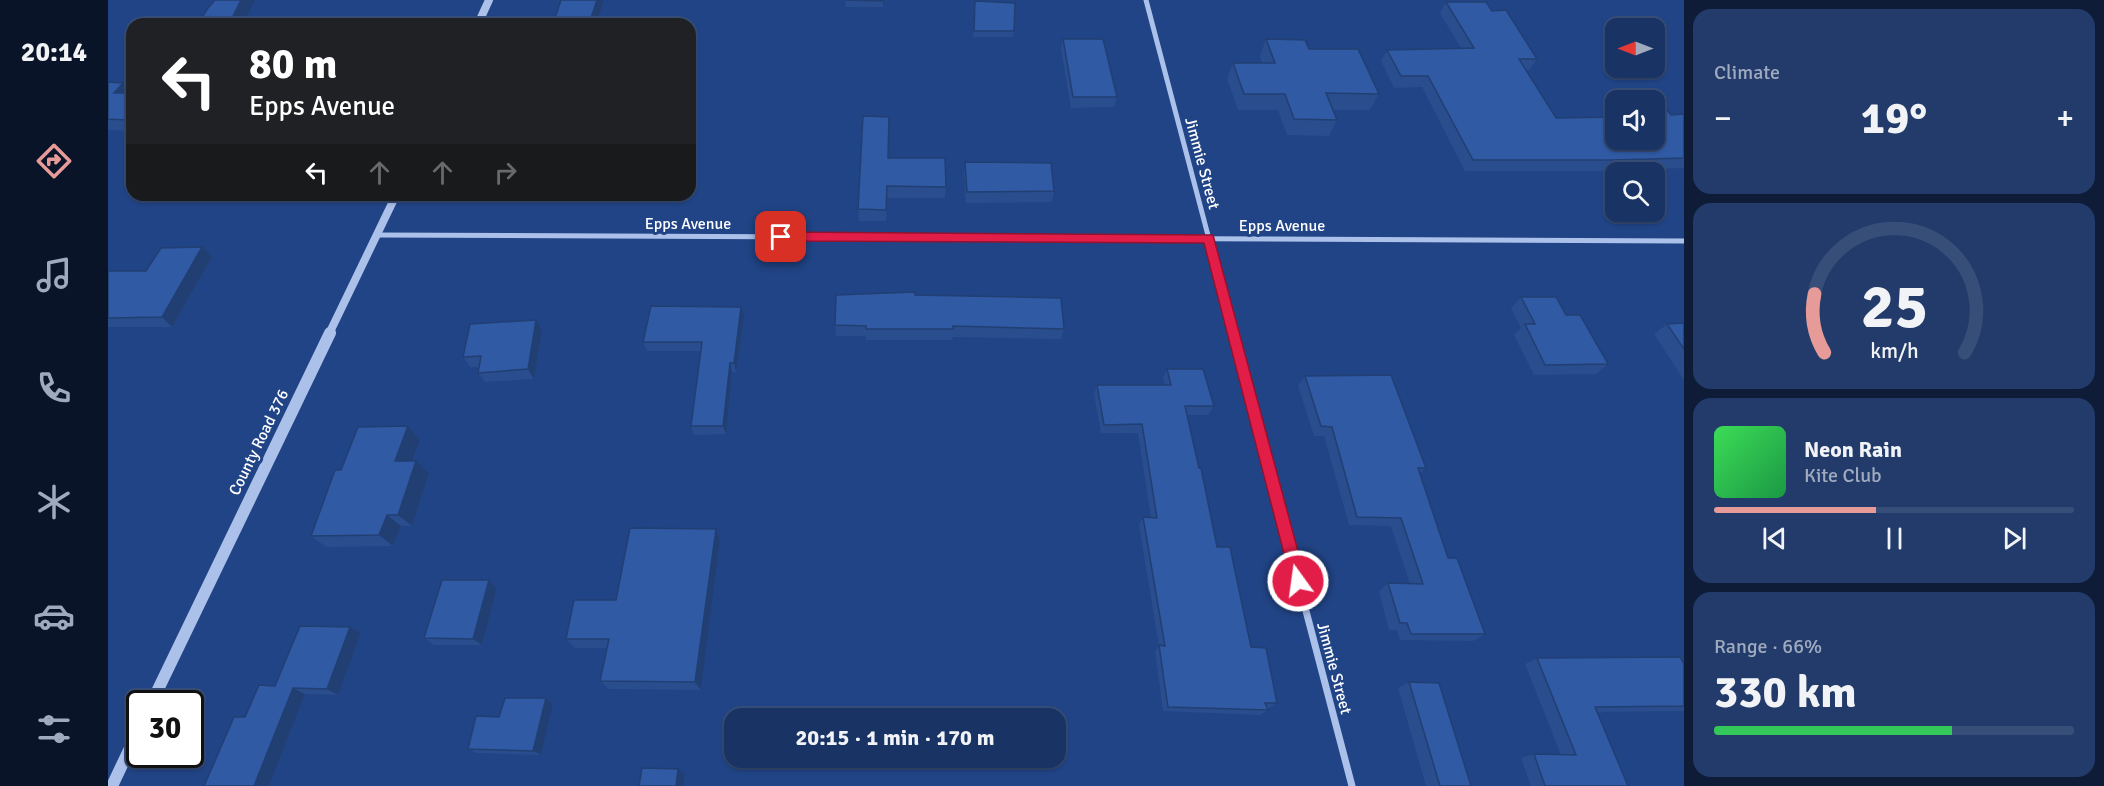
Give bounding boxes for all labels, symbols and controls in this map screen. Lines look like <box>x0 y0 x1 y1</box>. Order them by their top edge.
north arrow <box>1605 18 1665 78</box>
map controls <box>1605 18 1665 222</box>
text: 20:14 <box>21 36 87 69</box>
text: 80 m <box>249 39 338 90</box>
icon: left <box>150 42 228 120</box>
text: Climate <box>1714 60 1780 85</box>
text: Epps Avenue <box>249 90 395 123</box>
button: sound <box>1605 90 1665 150</box>
text: 19° <box>1861 91 1927 146</box>
text: − <box>1714 98 1732 139</box>
text: + <box>2056 98 2074 139</box>
street label: Jimmie Street <box>1180 115 1224 212</box>
icon: directions <box>33 140 75 182</box>
icon: left <box>300 156 333 189</box>
icon: ahead <box>363 156 396 189</box>
icon: ahead <box>426 156 459 189</box>
icon: right <box>489 156 522 189</box>
button: search <box>1605 162 1665 222</box>
pin <box>755 211 806 262</box>
street label: Epps Avenue <box>645 214 731 234</box>
street label: Epps Avenue <box>1239 216 1325 236</box>
icon: arrive <box>764 220 797 253</box>
icon: music <box>33 254 75 296</box>
text: 25 <box>1860 268 1928 345</box>
text: km/h <box>1870 338 1918 364</box>
icon: phone <box>33 367 75 409</box>
street label: County Road 376 <box>225 386 293 499</box>
text: Neon Rain <box>1804 436 1902 463</box>
text: Kite Club <box>1804 463 1882 488</box>
icon: climate <box>33 481 75 523</box>
icon: previous <box>1758 522 1791 555</box>
icon: pause <box>1878 522 1911 555</box>
icon: next <box>1998 522 2031 555</box>
position arrow <box>1266 549 1330 613</box>
icon: car <box>33 595 75 637</box>
street label: Jimmie Street <box>1312 620 1356 717</box>
text: Range · 66% <box>1714 634 1822 659</box>
text: 330 km <box>1714 665 1857 720</box>
speed limit sign: 30 <box>126 690 204 768</box>
icon: filters <box>33 708 75 750</box>
text: 20:15 · 1 min · 170 m <box>795 724 995 751</box>

